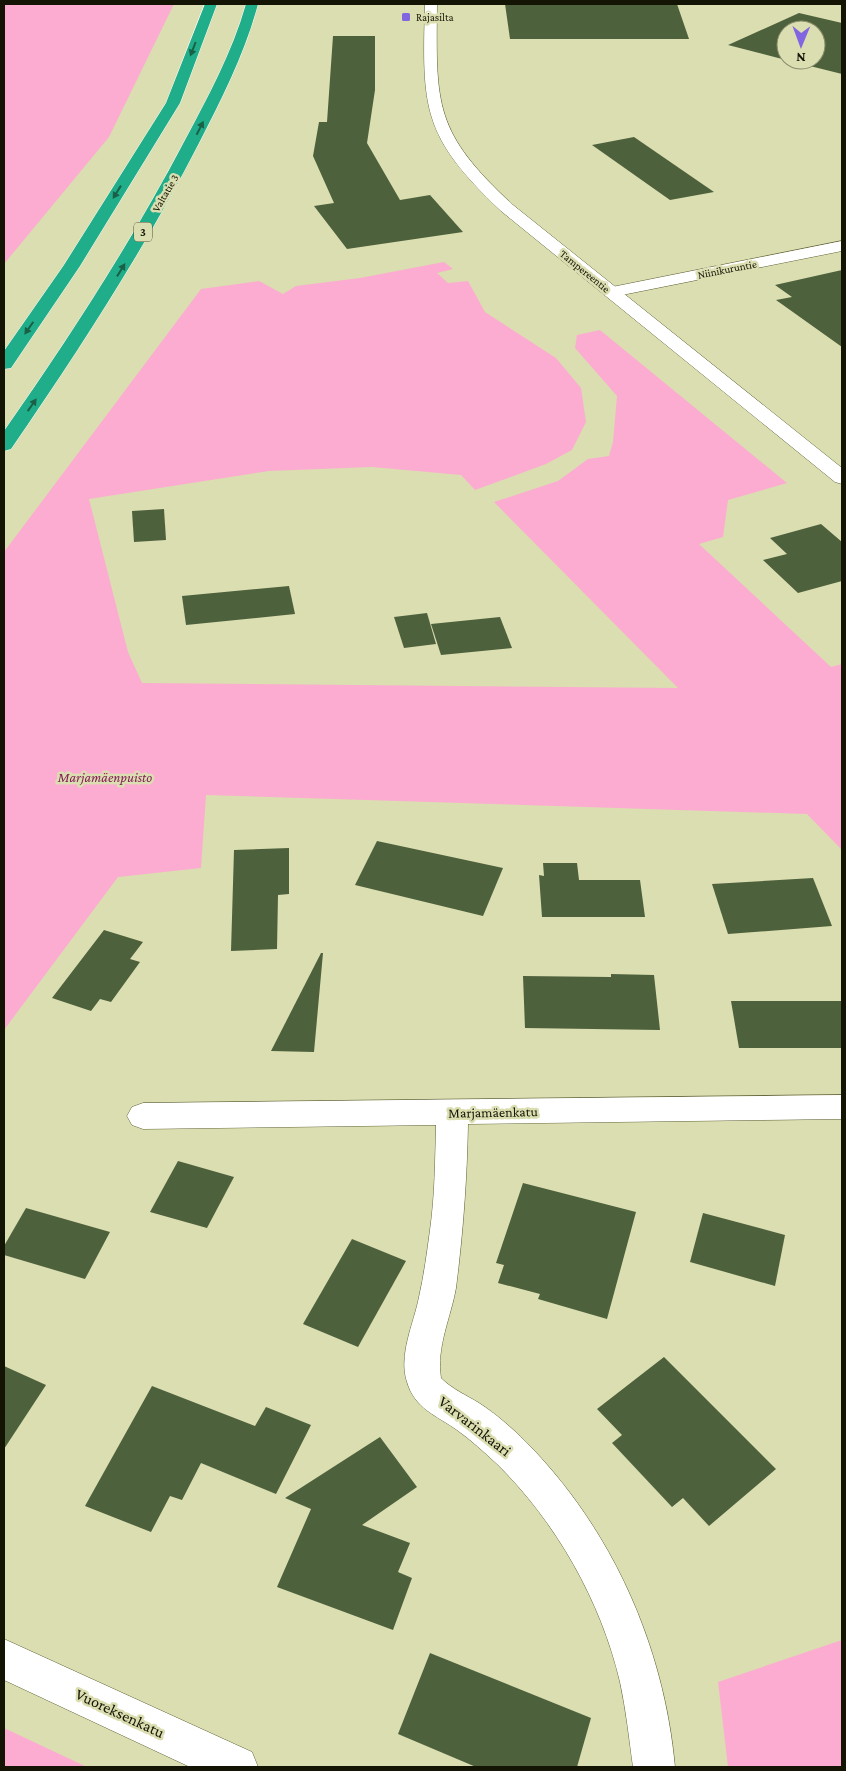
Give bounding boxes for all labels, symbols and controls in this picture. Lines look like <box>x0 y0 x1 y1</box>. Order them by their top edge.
marker: Rajasilta <box>400 11 412 23</box>
place label: Rajasilta <box>416 11 454 24</box>
north arrow <box>776 20 826 70</box>
one-way arrow <box>189 42 197 57</box>
text: N <box>795 50 806 66</box>
one-way arrow <box>196 120 204 135</box>
street label: Valtatie 3 <box>150 172 180 214</box>
one-way arrow <box>113 186 122 199</box>
road number: 3 <box>134 222 152 242</box>
street label: Tampereentie <box>557 247 613 296</box>
street label: Niinikuruntie <box>696 257 758 281</box>
one-way arrow <box>116 263 126 276</box>
one-way arrow <box>24 321 34 335</box>
one-way arrow <box>27 399 37 412</box>
park label: Marjamäenpuisto <box>57 769 152 786</box>
street label: Marjamäenkatu <box>448 1103 539 1122</box>
street label: Varvarinkaari <box>436 1393 514 1459</box>
street label: Vuoreksenkatu <box>73 1685 168 1741</box>

